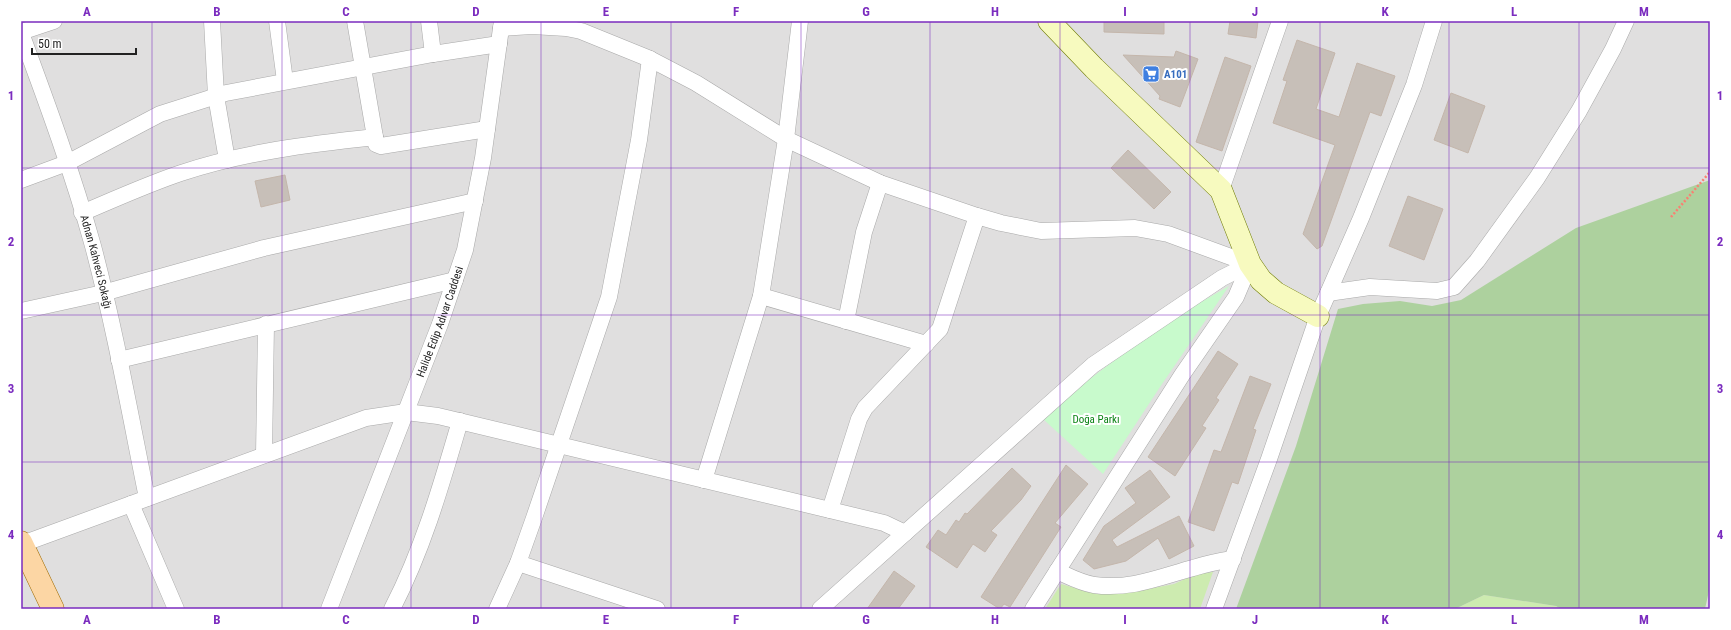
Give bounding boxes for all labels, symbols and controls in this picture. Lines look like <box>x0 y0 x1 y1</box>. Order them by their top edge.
text: A <box>83 4 91 19</box>
text: B <box>213 4 221 19</box>
text: C <box>342 4 350 19</box>
text: D <box>472 4 480 19</box>
text: E <box>603 4 610 19</box>
text: F <box>733 4 739 19</box>
text: G <box>862 4 870 19</box>
text: H <box>991 4 999 19</box>
text: I <box>1123 4 1127 19</box>
text: J <box>1252 4 1258 19</box>
text: K <box>1381 4 1389 19</box>
text: L <box>1511 4 1517 19</box>
text: M <box>1639 4 1649 19</box>
scale bar <box>32 30 136 56</box>
text: 50 m <box>38 37 62 51</box>
supermarket icon: A101 <box>1141 64 1161 84</box>
place label: A101 <box>1164 68 1187 81</box>
text: 1 <box>8 88 14 103</box>
text: 1 <box>1717 88 1723 103</box>
street label: Adnan Kahveci Sokağı <box>78 213 115 310</box>
text: 2 <box>8 234 15 249</box>
text: 2 <box>1717 234 1724 249</box>
street label: Halide Edip Adıvar Caddesi <box>413 264 466 379</box>
text: 3 <box>8 381 14 396</box>
text: 3 <box>1717 381 1723 396</box>
park label: Doğa Parkı <box>1072 413 1120 426</box>
text: 4 <box>8 527 15 542</box>
text: 4 <box>1717 527 1724 542</box>
text: A <box>83 612 91 627</box>
text: B <box>213 612 221 627</box>
text: C <box>342 612 350 627</box>
text: D <box>472 612 480 627</box>
text: E <box>603 612 610 627</box>
text: F <box>733 612 739 627</box>
text: G <box>862 612 870 627</box>
text: H <box>991 612 999 627</box>
text: I <box>1123 612 1127 627</box>
text: J <box>1252 612 1258 627</box>
text: K <box>1381 612 1389 627</box>
text: L <box>1511 612 1517 627</box>
text: M <box>1639 612 1649 627</box>

